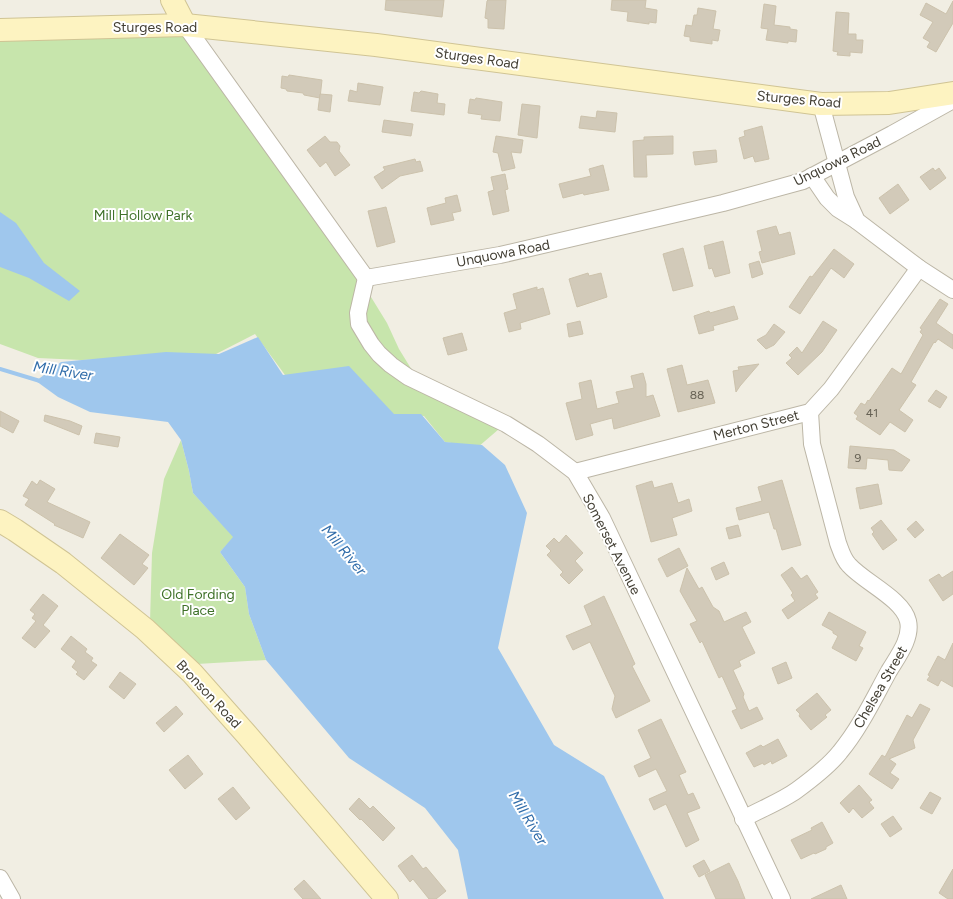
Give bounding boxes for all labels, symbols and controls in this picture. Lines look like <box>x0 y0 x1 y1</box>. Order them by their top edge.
street label: Sturges Road <box>113 19 197 36</box>
street label: Sturges Road <box>434 44 520 73</box>
street label: Sturges Road <box>756 87 842 112</box>
street label: Unquowa Road <box>791 133 884 190</box>
park label: Mill Hollow Park <box>94 207 192 224</box>
street label: Unquowa Road <box>455 236 551 271</box>
water label: Mill River <box>32 357 95 385</box>
house number: 88 <box>690 388 704 402</box>
house number: 41 <box>866 406 878 420</box>
street label: Merton Street <box>711 407 801 444</box>
house number: 9 <box>855 451 862 465</box>
street label: Somerset Avenue <box>579 491 645 598</box>
water label: Mill River <box>318 521 371 580</box>
park label: Old Fording Place <box>161 586 235 619</box>
street label: Chelsea Street <box>850 643 911 732</box>
street label: Bronson Road <box>173 657 245 732</box>
water label: Mill River <box>505 787 552 849</box>

